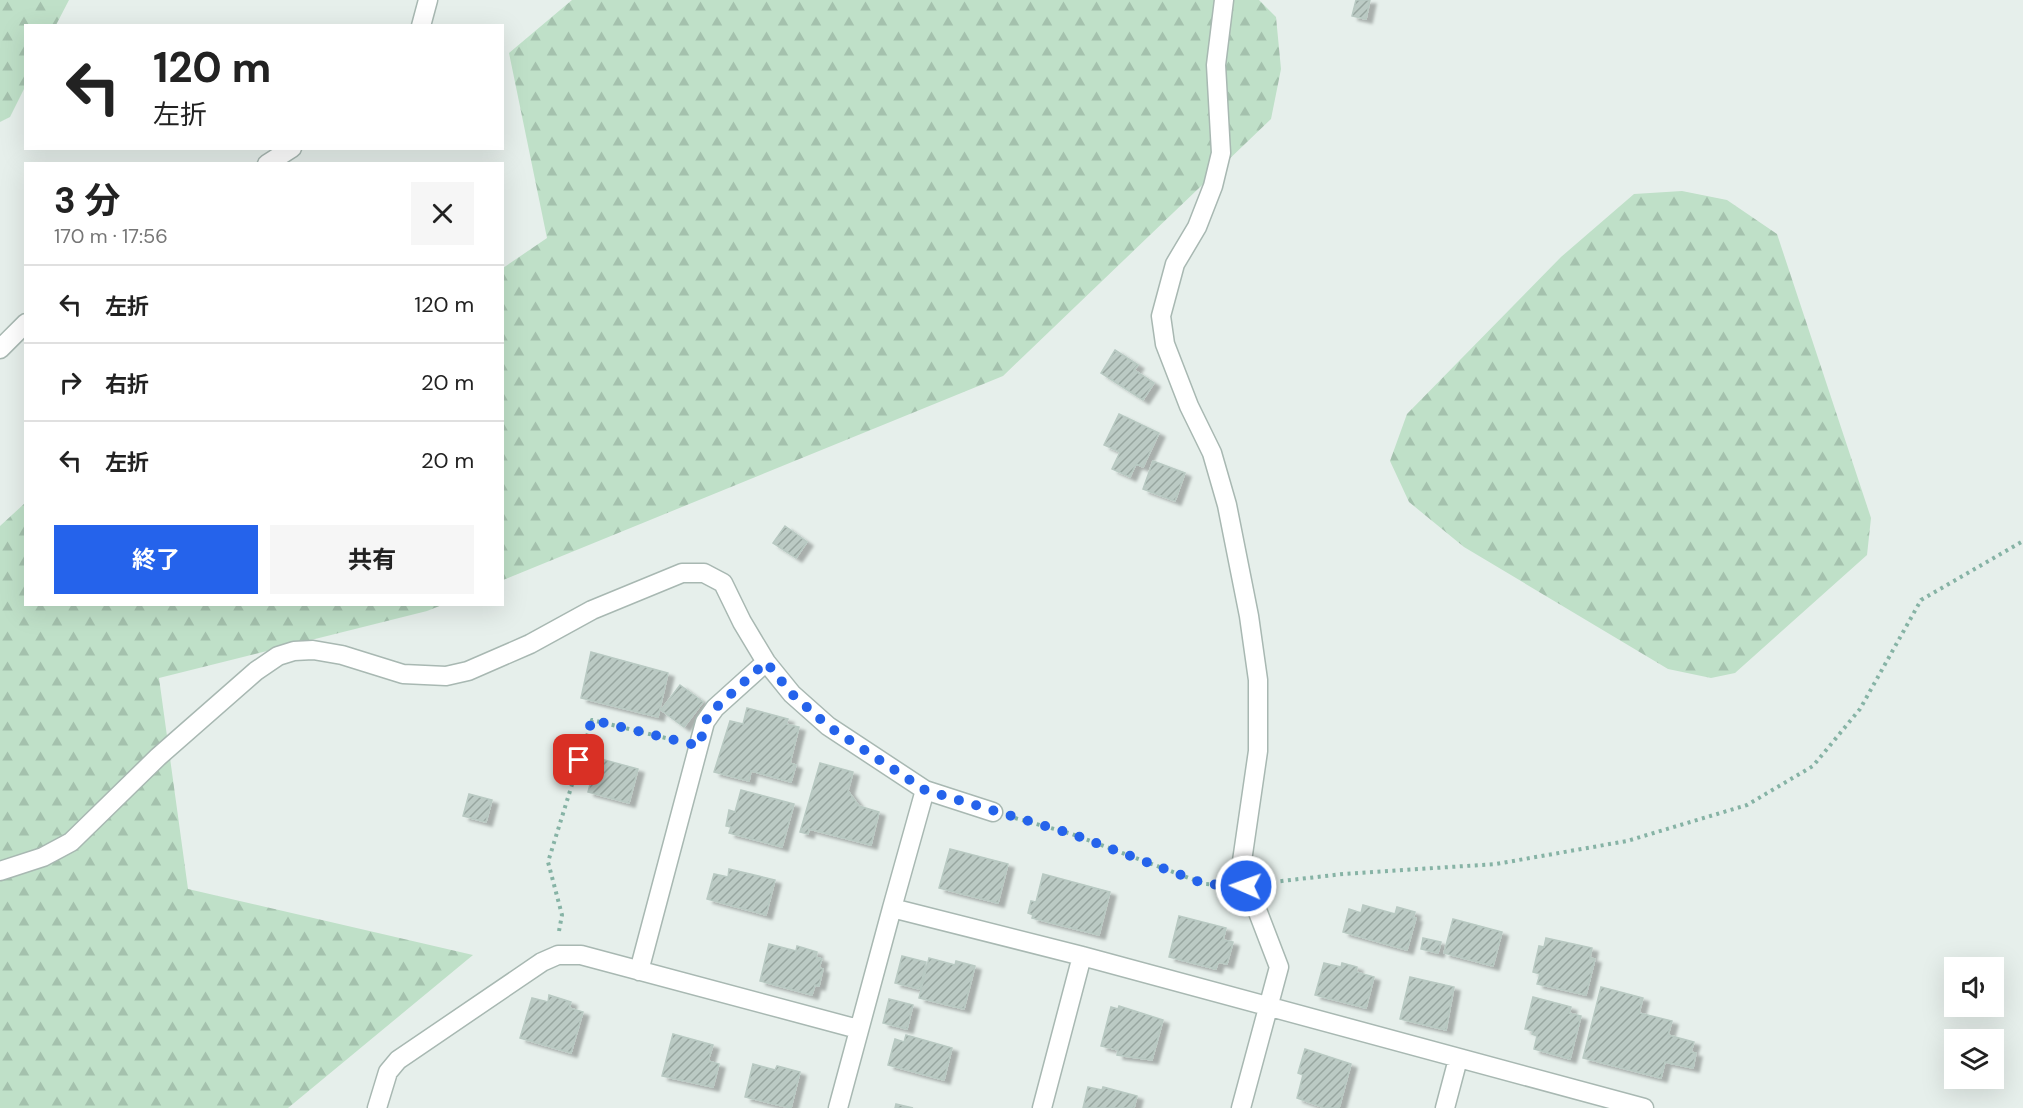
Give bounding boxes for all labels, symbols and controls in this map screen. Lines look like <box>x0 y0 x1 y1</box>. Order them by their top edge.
text: 120 m <box>153 40 271 95</box>
icon: left <box>54 48 132 126</box>
text: 左折 <box>153 97 207 132</box>
text: 3 分 <box>54 177 120 224</box>
button: close <box>411 182 474 245</box>
text: 170 m · 17:56 <box>54 223 168 249</box>
icon: left <box>54 288 87 321</box>
text: 120 m <box>414 290 474 319</box>
text: 左折 <box>105 292 149 321</box>
icon: right <box>54 366 87 399</box>
text: 20 m <box>421 368 474 397</box>
text: 右折 <box>105 370 149 399</box>
icon: left <box>54 444 87 477</box>
text: 20 m <box>421 446 474 475</box>
text: 左折 <box>105 448 149 477</box>
button: 終了 <box>54 525 258 594</box>
button: 共有 <box>270 525 474 594</box>
pin <box>553 734 604 785</box>
icon: arrive <box>562 743 595 776</box>
position arrow <box>1214 854 1278 918</box>
map controls <box>1944 957 2004 1089</box>
button: sound <box>1944 957 2004 1017</box>
button: layers <box>1944 1029 2004 1089</box>

